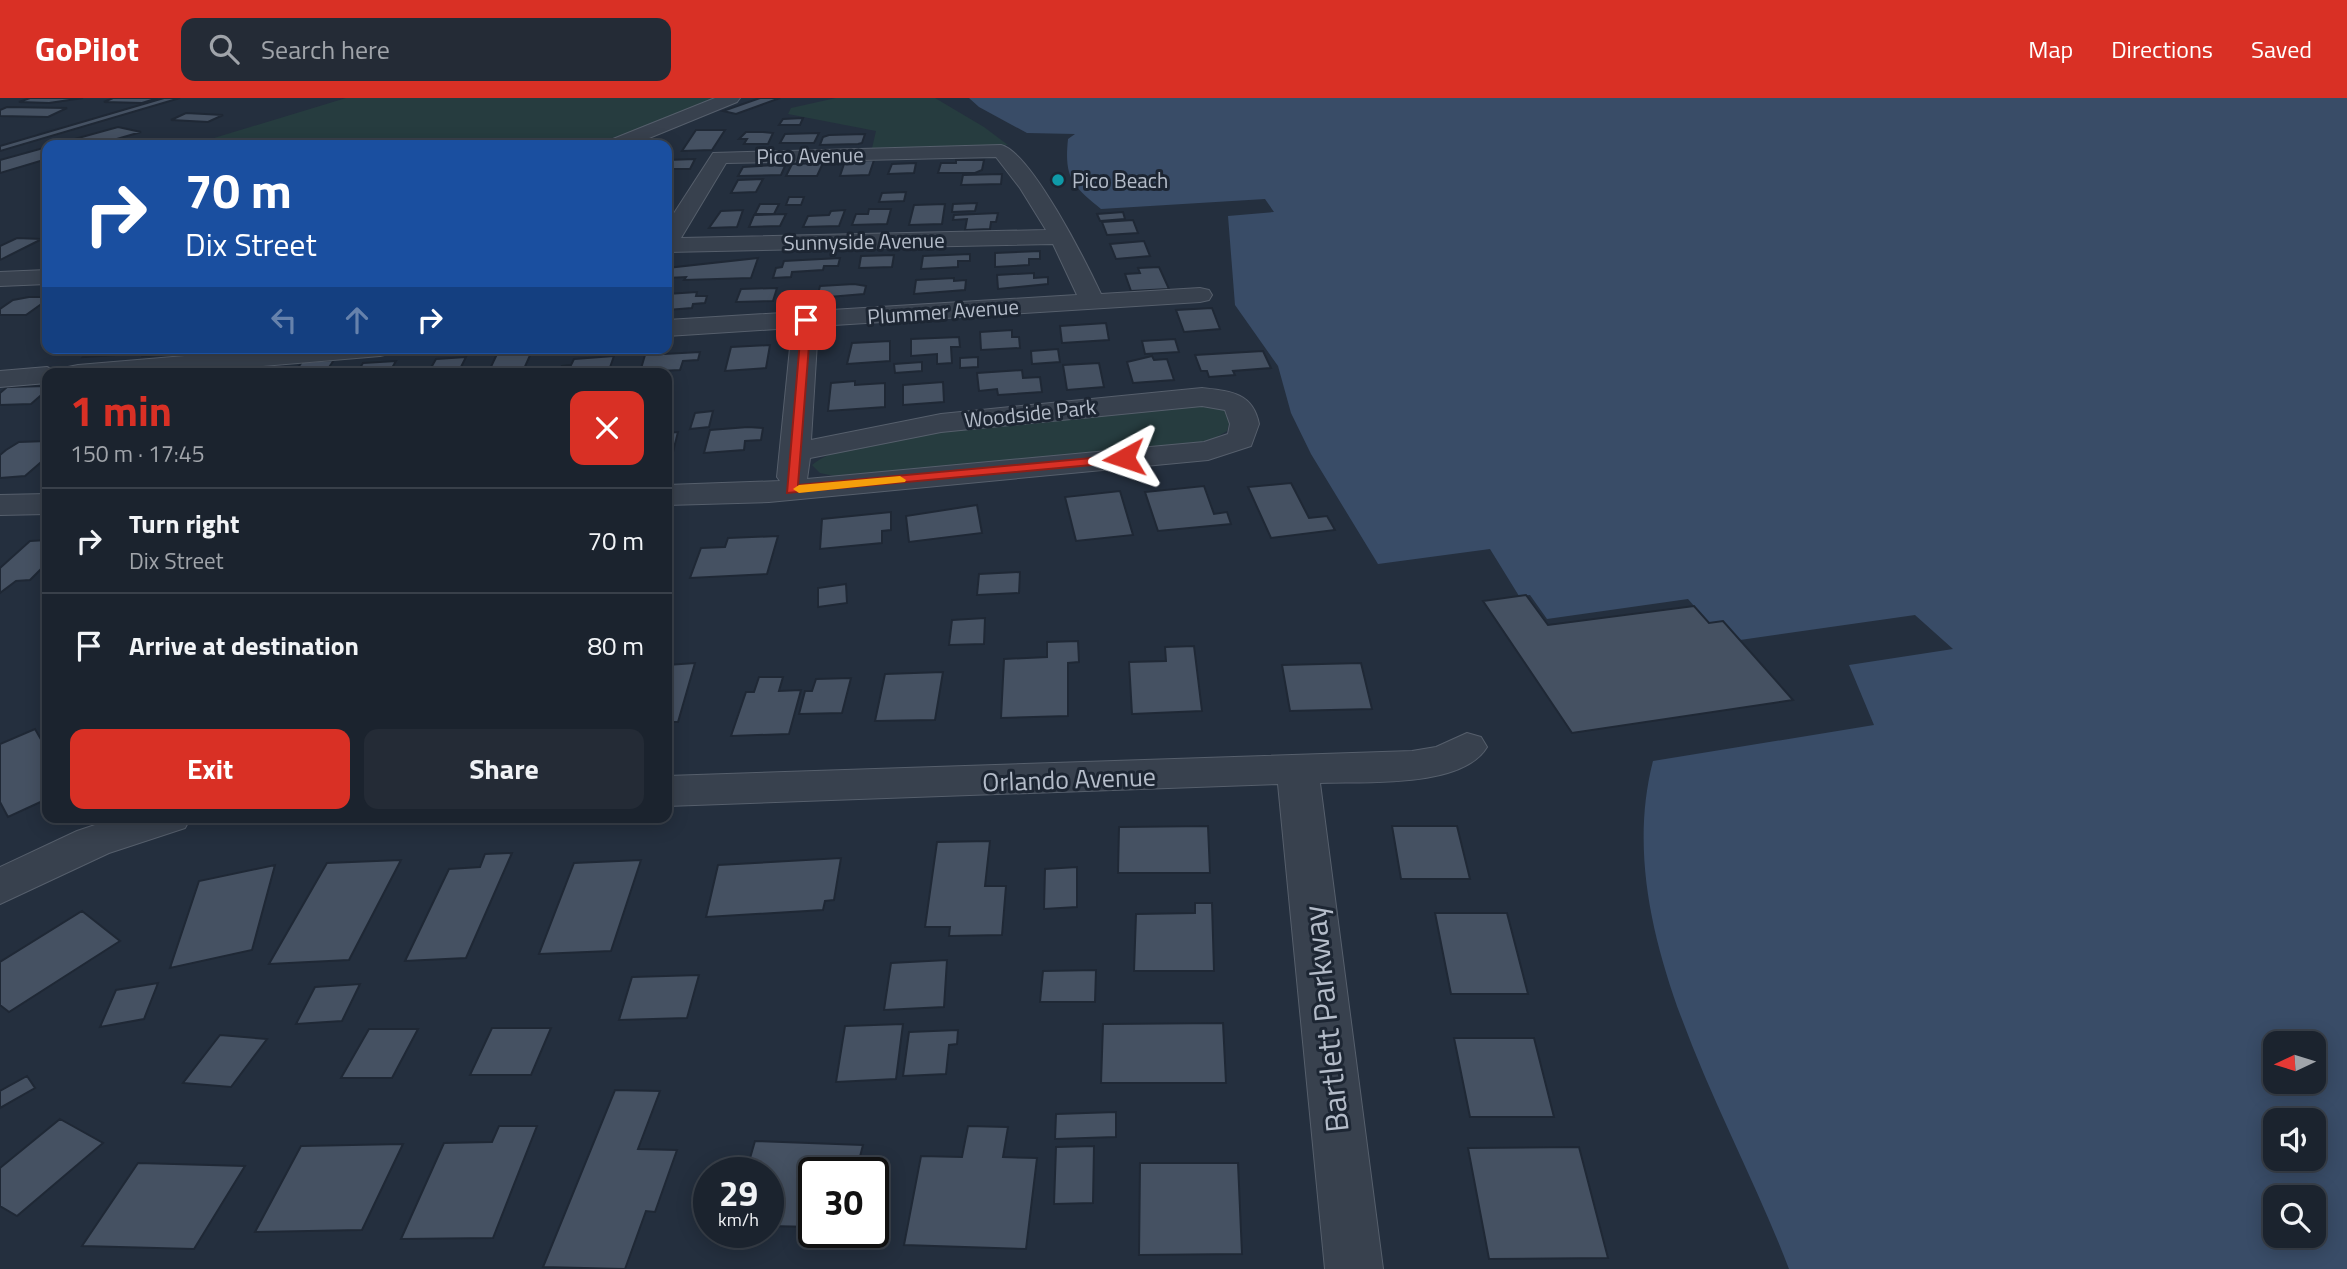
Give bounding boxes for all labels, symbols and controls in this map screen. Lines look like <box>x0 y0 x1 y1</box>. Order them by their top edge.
search box <box>181 18 671 81</box>
text: GoPilot <box>35 24 139 74</box>
icon: search <box>205 30 243 68</box>
text: Search here <box>261 30 390 69</box>
text: Map <box>2028 31 2073 67</box>
text: Directions <box>2111 31 2213 67</box>
text: Saved <box>2251 31 2312 67</box>
street label: Pico Avenue <box>756 138 864 172</box>
text: 70 m <box>185 152 292 227</box>
place label: Pico Beach <box>1072 164 1168 196</box>
icon: right <box>70 168 161 259</box>
marker: Pico Beach <box>1050 172 1066 188</box>
text: Dix Street <box>185 220 317 268</box>
street label: Sunnyside Avenue <box>783 224 945 258</box>
pin <box>776 290 836 350</box>
street label: Plummer Avenue <box>866 290 1020 332</box>
icon: left <box>265 301 303 339</box>
icon: ahead <box>338 301 376 339</box>
icon: right <box>411 301 449 339</box>
icon: arrive <box>787 301 825 339</box>
text: 1 min <box>70 378 172 442</box>
street label: Woodside Park <box>963 390 1097 436</box>
button: close <box>570 391 644 465</box>
position arrow <box>1087 421 1161 495</box>
text: 150 m · 17:45 <box>70 436 205 471</box>
text: Turn right <box>129 504 240 543</box>
text: 70 m <box>587 521 644 560</box>
icon: right <box>70 522 108 560</box>
text: Dix Street <box>129 543 224 578</box>
text: Arrive at destination <box>129 626 359 665</box>
text: 80 m <box>587 626 644 665</box>
icon: arrive <box>70 627 108 665</box>
button: Exit <box>70 729 350 809</box>
button: Share <box>364 729 644 809</box>
street label: Orlando Avenue <box>982 756 1156 802</box>
street label: Bartlett Parkway <box>1289 903 1361 1135</box>
north arrow <box>2263 1031 2326 1094</box>
map controls <box>2263 1031 2326 1248</box>
button: sound <box>2263 1108 2326 1171</box>
speed limit sign: 30 <box>798 1157 889 1248</box>
text: 29 <box>719 1166 758 1220</box>
button: search <box>2263 1185 2326 1248</box>
text: km/h <box>718 1206 759 1233</box>

